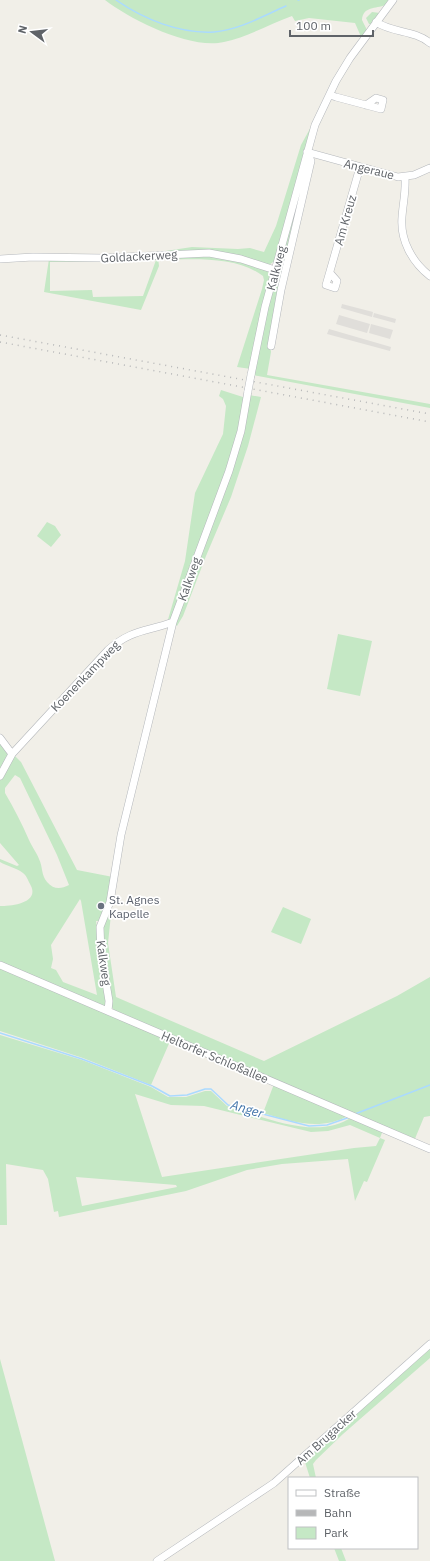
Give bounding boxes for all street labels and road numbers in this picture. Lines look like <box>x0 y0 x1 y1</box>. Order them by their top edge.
street label: Angeraue <box>342 155 396 183</box>
street label: Am Kreuz <box>331 193 359 247</box>
street label: Kalkweg <box>263 243 289 292</box>
street label: Goldackerweg <box>100 246 178 266</box>
street label: Kalkweg <box>174 554 204 603</box>
street label: Koenenkampweg <box>47 637 123 715</box>
street label: Kalkweg <box>93 939 115 987</box>
street label: Heltorfer Schloßallee <box>159 1028 271 1087</box>
street label: Am Brugacker <box>293 1406 360 1468</box>

